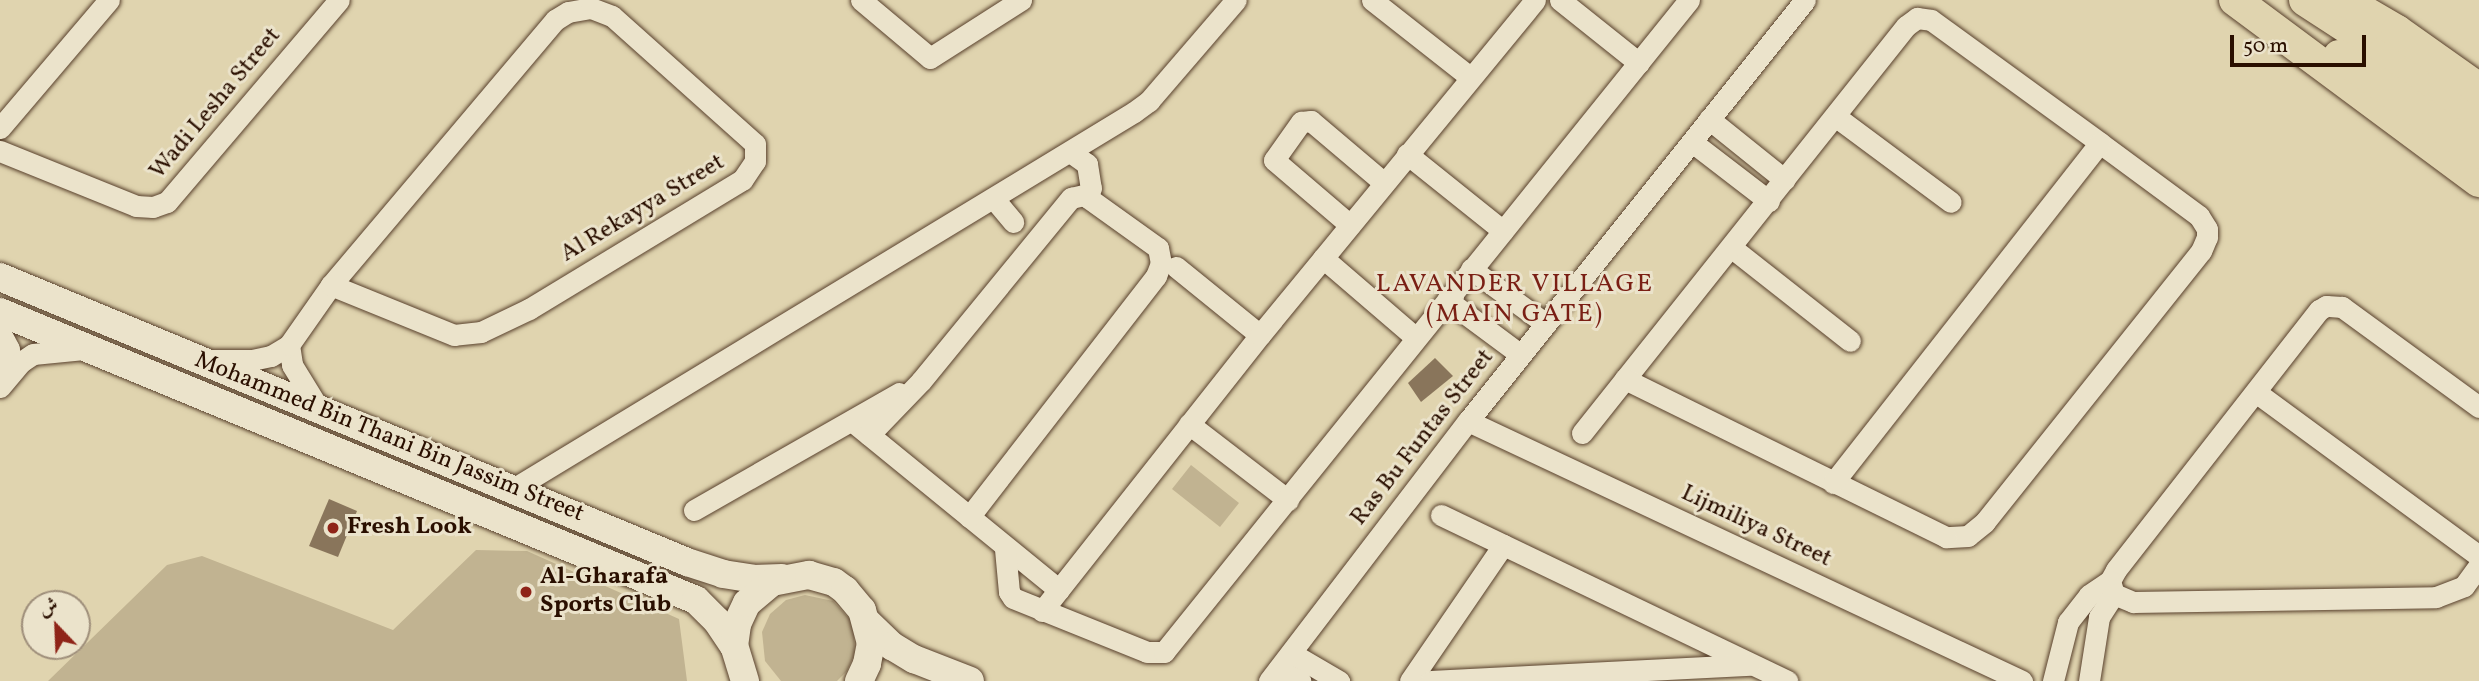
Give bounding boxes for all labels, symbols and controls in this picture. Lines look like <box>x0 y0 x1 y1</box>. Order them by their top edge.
scale bar <box>2234 21 2370 65</box>
street label: Wadi Lesha Street <box>144 22 288 186</box>
text: 50 m <box>2243 32 2288 61</box>
street label: Al Rekayya Street <box>556 149 730 269</box>
district label: LAVANDER VILLAGE (MAIN GATE) <box>1377 269 1653 330</box>
street label: Ras Bu Funtas Street <box>1345 344 1501 532</box>
street label: Mohammed Bin Thani Bin Jassim Street <box>190 346 588 530</box>
street label: Lijmiliya Street <box>1676 480 1836 574</box>
place label: Fresh Look <box>347 514 472 542</box>
marker: Fresh Look <box>325 520 341 536</box>
place label: Al-Gharafa Sports Club <box>540 564 671 620</box>
marker: Al-Gharafa Sports Club <box>518 584 534 600</box>
north arrow <box>21 590 91 660</box>
text: ش <box>35 592 62 623</box>

